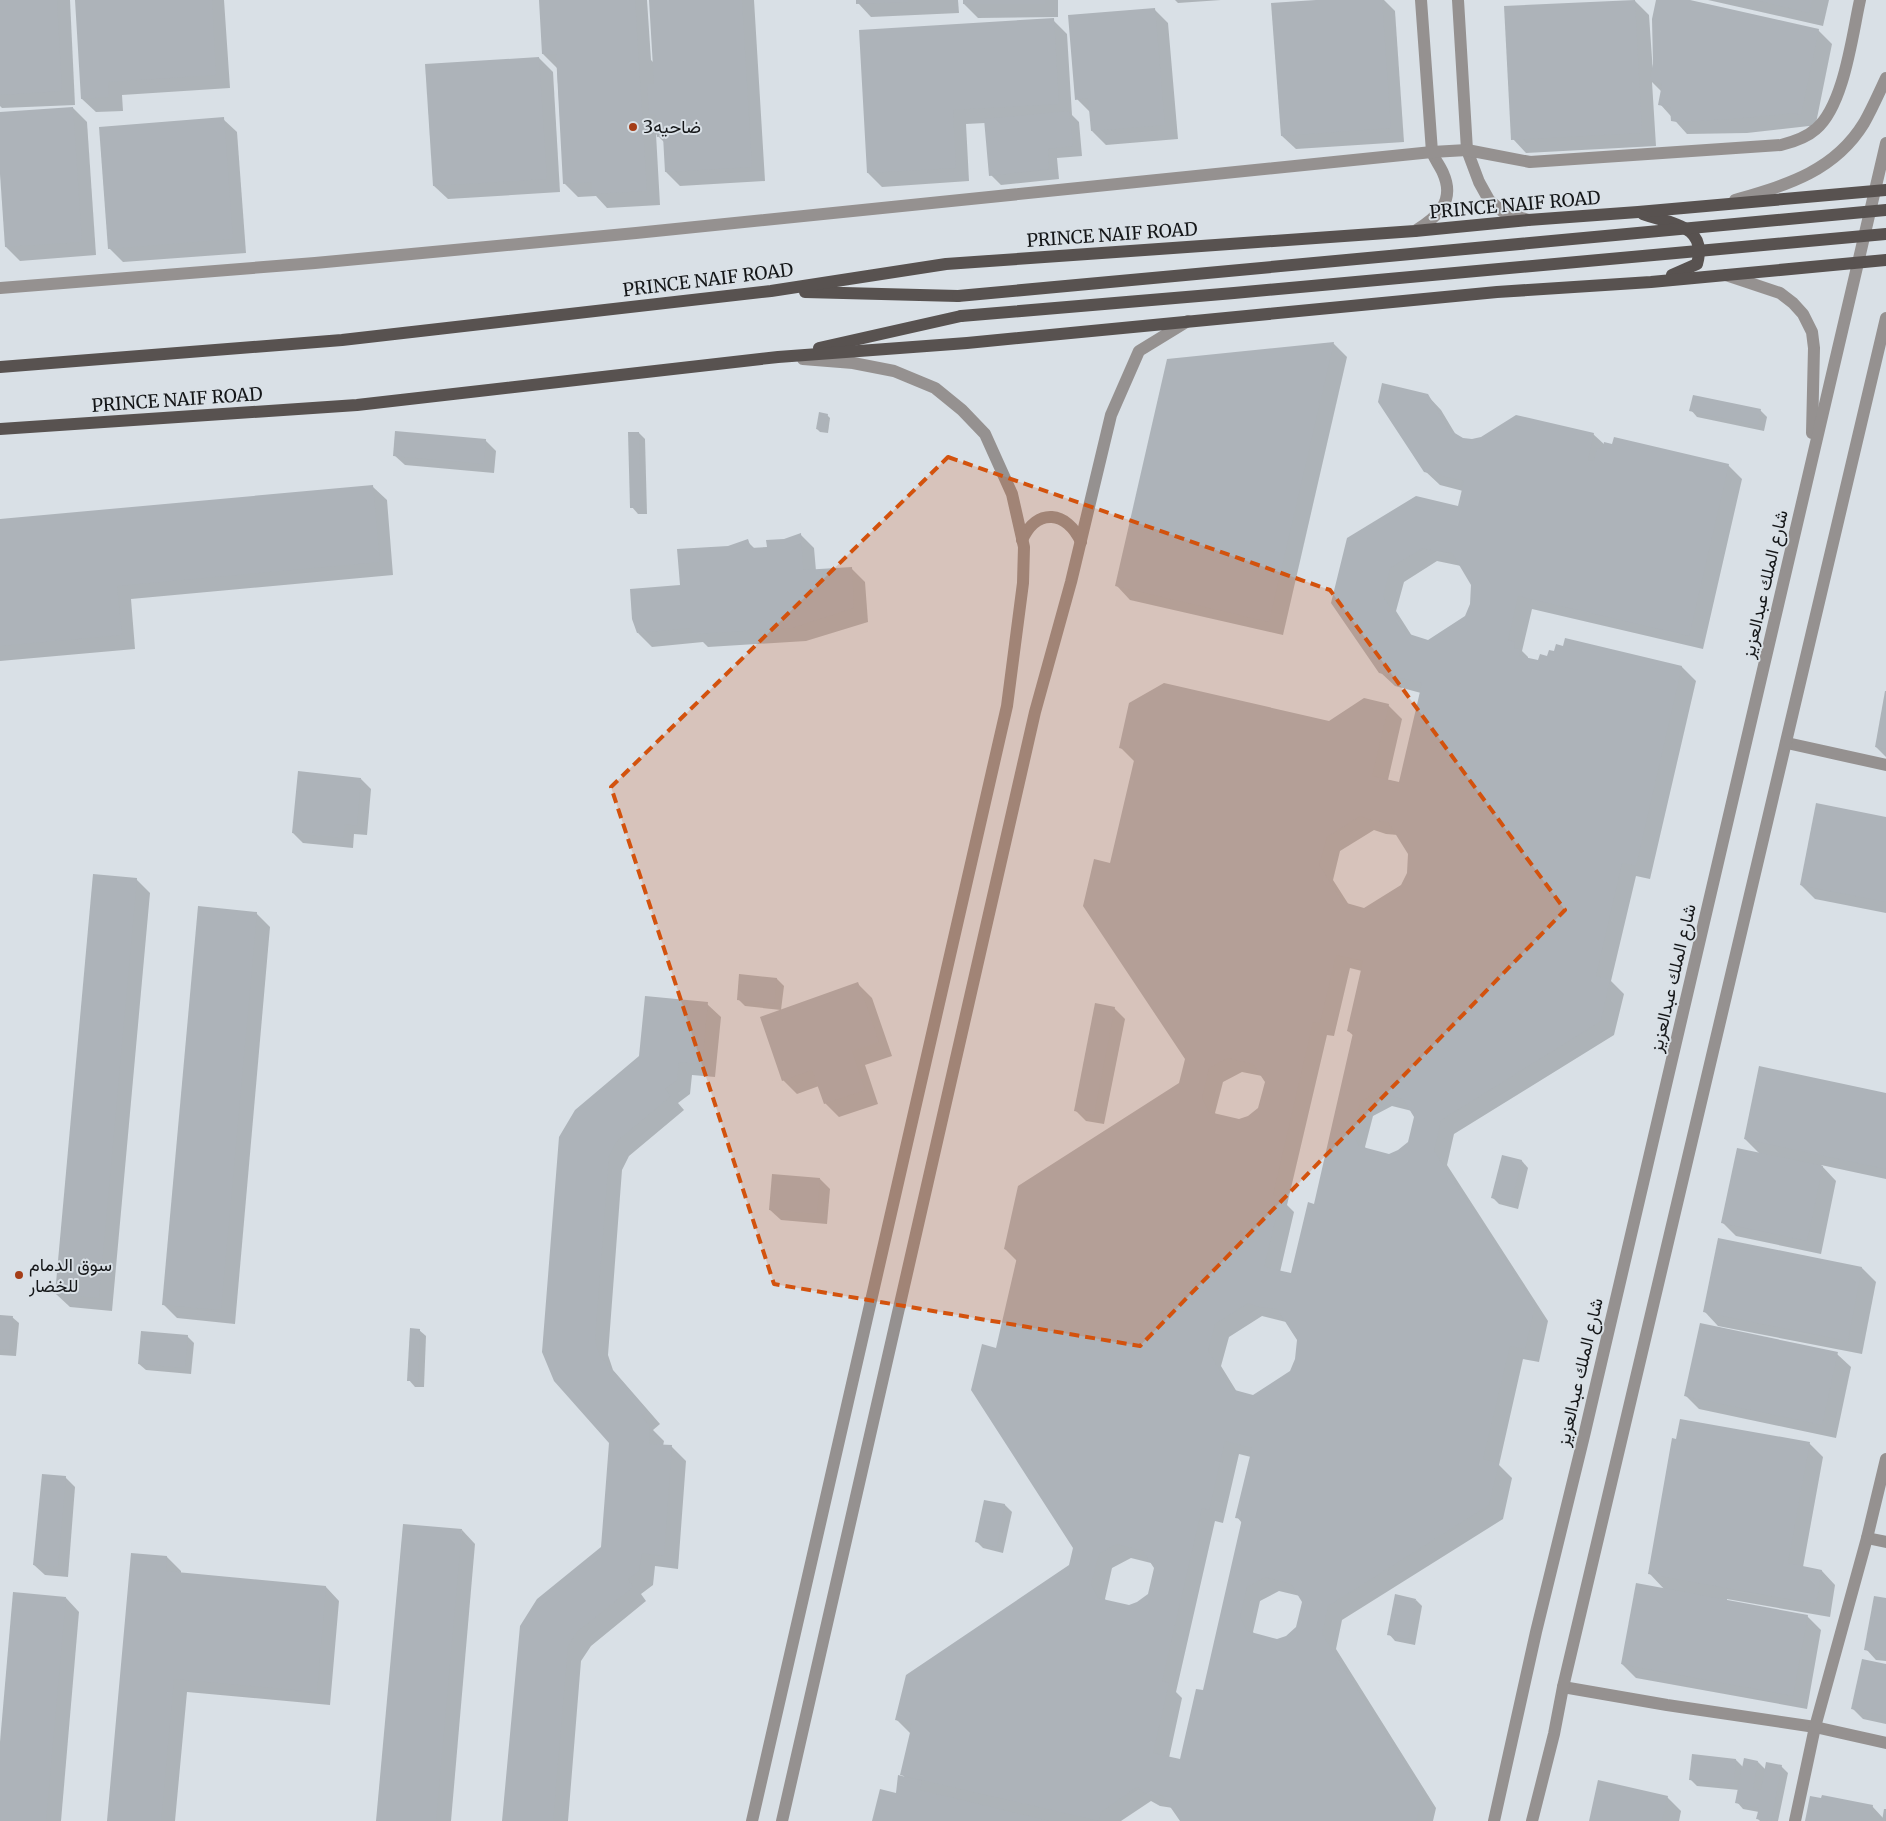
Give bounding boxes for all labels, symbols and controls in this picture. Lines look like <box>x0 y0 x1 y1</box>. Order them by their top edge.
place label: ضاحيه3 <box>643 115 701 138</box>
marker: ضاحيه3 <box>627 121 639 133</box>
street label: PRINCE NAIF ROAD <box>1429 186 1601 223</box>
street label: PRINCE NAIF ROAD <box>1026 217 1198 252</box>
street label: PRINCE NAIF ROAD <box>621 258 794 301</box>
street label: PRINCE NAIF ROAD <box>91 382 263 417</box>
street label: شارع الملك عبدالعزيز <box>1736 507 1794 661</box>
street label: شارع الملك عبدالعزيز <box>1644 901 1702 1055</box>
place label: سوق الدمام للخضار <box>28 1253 112 1297</box>
marker: سوق الدمام للخضار <box>13 1269 25 1281</box>
street label: شارع الملك عبدالعزيز <box>1551 1295 1609 1449</box>

